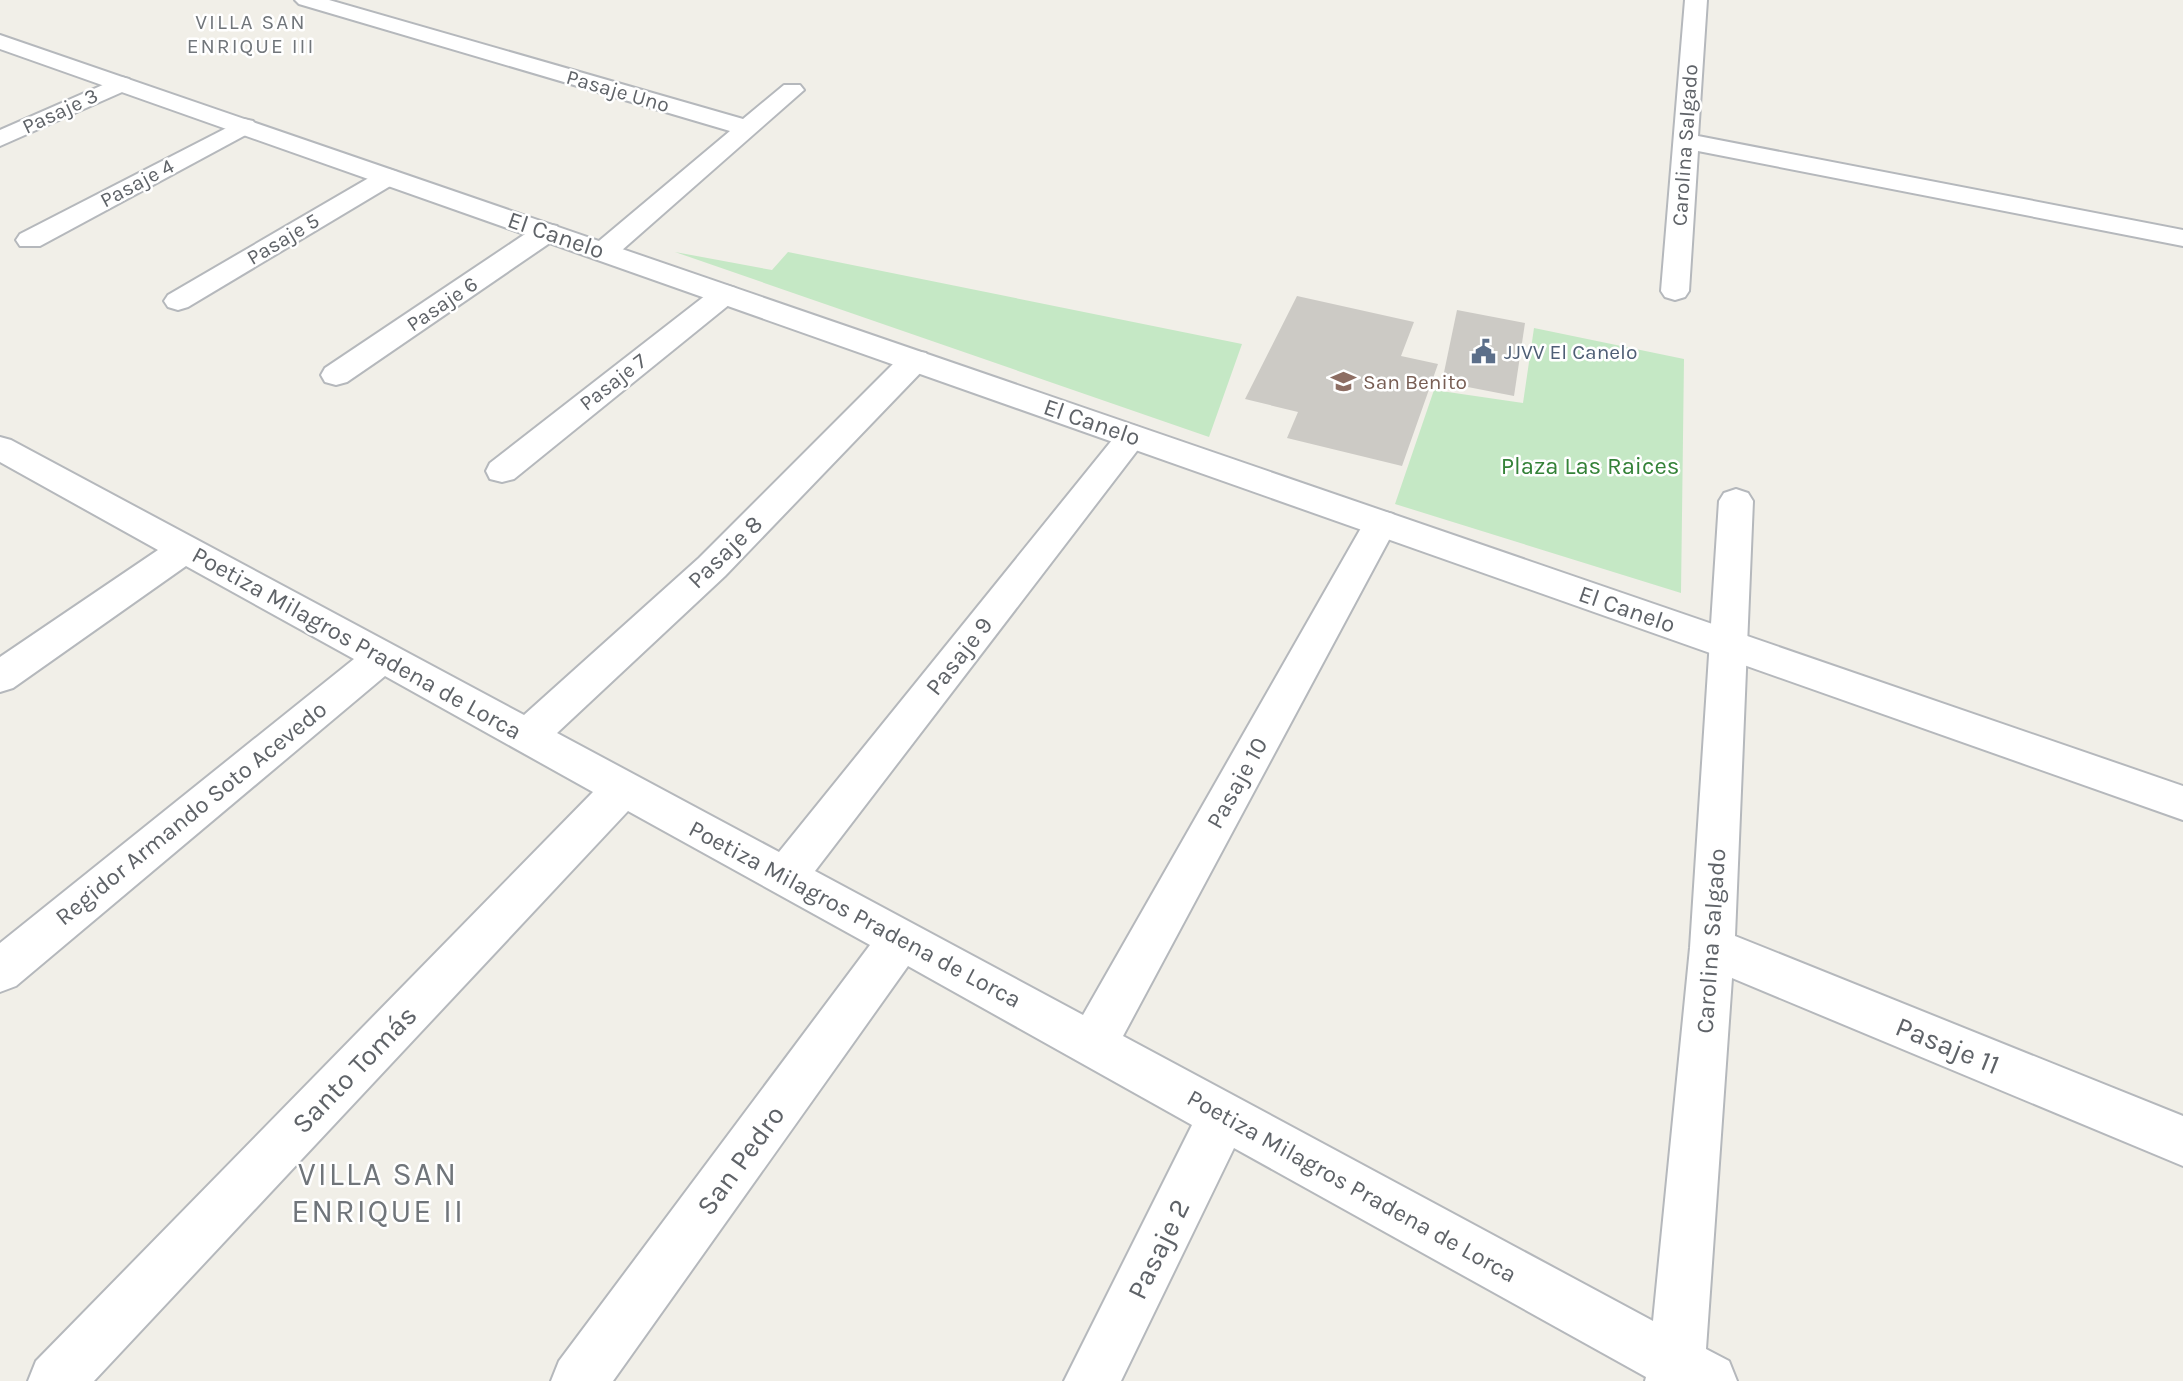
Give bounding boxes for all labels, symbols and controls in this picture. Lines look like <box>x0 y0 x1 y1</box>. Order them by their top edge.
district label: VILLA SAN ENRIQUE III <box>187 10 315 58</box>
street label: Carolina Salgado <box>1667 63 1703 227</box>
street label: Pasaje Uno <box>564 65 672 117</box>
street label: Pasaje 3 <box>18 83 102 139</box>
street label: Pasaje 4 <box>96 154 178 212</box>
street label: El Canelo <box>504 205 608 265</box>
street label: Pasaje 5 <box>243 208 323 270</box>
street label: Pasaje 6 <box>402 272 482 336</box>
public building icon: JJVV El Canelo <box>1470 338 1498 366</box>
place label: JJVV El Canelo <box>1504 340 1637 364</box>
street label: Pasaje 7 <box>575 348 651 415</box>
school or university icon: San Benito <box>1329 368 1357 396</box>
place label: San Benito <box>1363 370 1467 394</box>
street label: El Canelo <box>1040 392 1144 452</box>
park label: Plaza Las Raices <box>1501 452 1679 480</box>
street label: Pasaje 8 <box>682 510 768 594</box>
street label: Poetiza Milagros Pradena de Lorca <box>187 541 527 745</box>
street label: El Canelo <box>1575 579 1679 639</box>
street label: Pasaje 9 <box>920 611 998 701</box>
street label: Regidor Armando Soto Acevedo <box>50 695 332 931</box>
street label: Pasaje 10 <box>1201 732 1273 834</box>
street label: Poetiza Milagros Pradena de Lorca <box>684 814 1026 1014</box>
street label: Carolina Salgado <box>1691 847 1731 1035</box>
street label: Santo Tomás <box>285 998 424 1140</box>
street label: Pasaje 11 <box>1891 1010 2005 1081</box>
street label: Poetiza Milagros Pradena de Lorca <box>1182 1084 1522 1288</box>
street label: San Pedro <box>690 1099 791 1222</box>
district label: VILLA SAN ENRIQUE II <box>291 1156 465 1230</box>
street label: Pasaje 2 <box>1120 1194 1197 1305</box>

